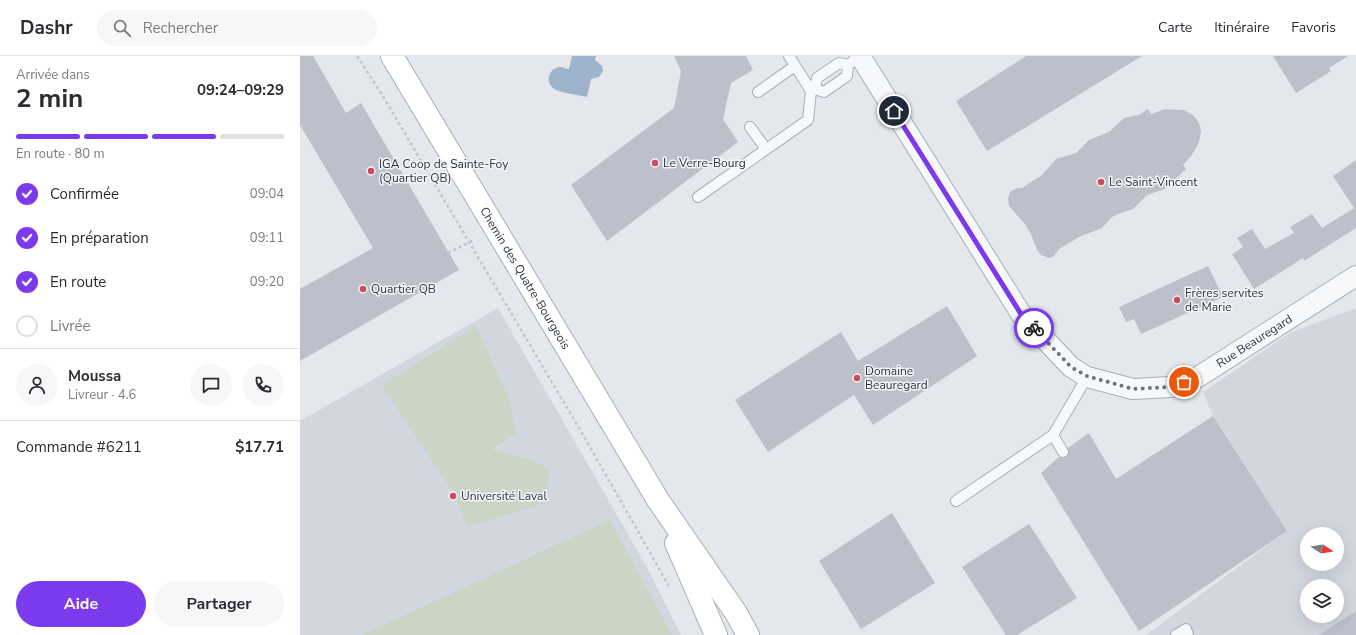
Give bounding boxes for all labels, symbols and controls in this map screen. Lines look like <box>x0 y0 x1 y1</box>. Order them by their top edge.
search box <box>97 10 377 46</box>
text: Dashr <box>20 15 73 41</box>
icon: search <box>111 17 133 39</box>
text: Rechercher <box>143 18 218 38</box>
text: Carte <box>1158 18 1192 37</box>
text: Itinéraire <box>1214 18 1269 37</box>
text: Favoris <box>1291 18 1336 37</box>
text: Arrivée dans <box>16 66 90 84</box>
text: 09:24–09:29 <box>197 80 284 100</box>
text: 2 min <box>16 81 83 116</box>
pin <box>877 94 911 128</box>
icon: home <box>883 100 905 122</box>
text: En route · 80 m <box>16 145 105 163</box>
place label: Le Verre-Bourg <box>663 155 746 171</box>
place label: IGA Coop de Sainte-Foy (Quartier QB) <box>379 156 509 186</box>
marker: Le Verre-Bourg <box>650 158 660 168</box>
marker: IGA Coop de Sainte-Foy (Quartier QB) <box>366 166 376 176</box>
place label: Le Saint-Vincent <box>1109 174 1198 190</box>
marker: Le Saint-Vincent <box>1096 177 1106 187</box>
icon: check <box>16 183 38 205</box>
text: Confirmée <box>50 184 119 204</box>
text: 09:04 <box>250 185 284 203</box>
street label: Chemin des Quatre-Bourgeois <box>476 204 574 353</box>
icon: check <box>16 227 38 249</box>
text: En préparation <box>50 228 149 248</box>
text: 09:11 <box>250 229 284 247</box>
icon: check <box>16 271 38 293</box>
text: En route <box>50 272 106 292</box>
text: 09:20 <box>250 273 284 291</box>
place label: Quartier QB <box>371 281 436 297</box>
marker: Quartier QB <box>358 284 368 294</box>
place label: Frères servites de Marie <box>1185 285 1264 315</box>
marker: Frères servites de Marie <box>1172 295 1182 305</box>
courier <box>1014 308 1054 348</box>
street label: Rue Beauregard <box>1213 311 1295 371</box>
text: Livrée <box>50 316 91 336</box>
icon: bike <box>1023 317 1045 339</box>
place label: Domaine Beauregard <box>865 363 928 393</box>
button: person <box>16 364 58 406</box>
button: chat <box>190 364 232 406</box>
button: phone <box>242 364 284 406</box>
pin <box>1167 365 1201 399</box>
text: Moussa <box>68 366 121 386</box>
icon: bag <box>1173 371 1195 393</box>
marker: Domaine Beauregard <box>852 373 862 383</box>
text: Livreur · 4.6 <box>68 386 136 404</box>
text: Commande #6211 <box>16 437 142 457</box>
text: $17.71 <box>235 437 284 457</box>
place label: Université Laval <box>461 488 547 504</box>
marker: Université Laval <box>448 491 458 501</box>
north arrow <box>1300 527 1344 571</box>
map controls <box>1300 527 1344 623</box>
button: layers <box>1300 579 1344 623</box>
button: Aide <box>16 581 146 627</box>
button: Partager <box>154 581 284 627</box>

